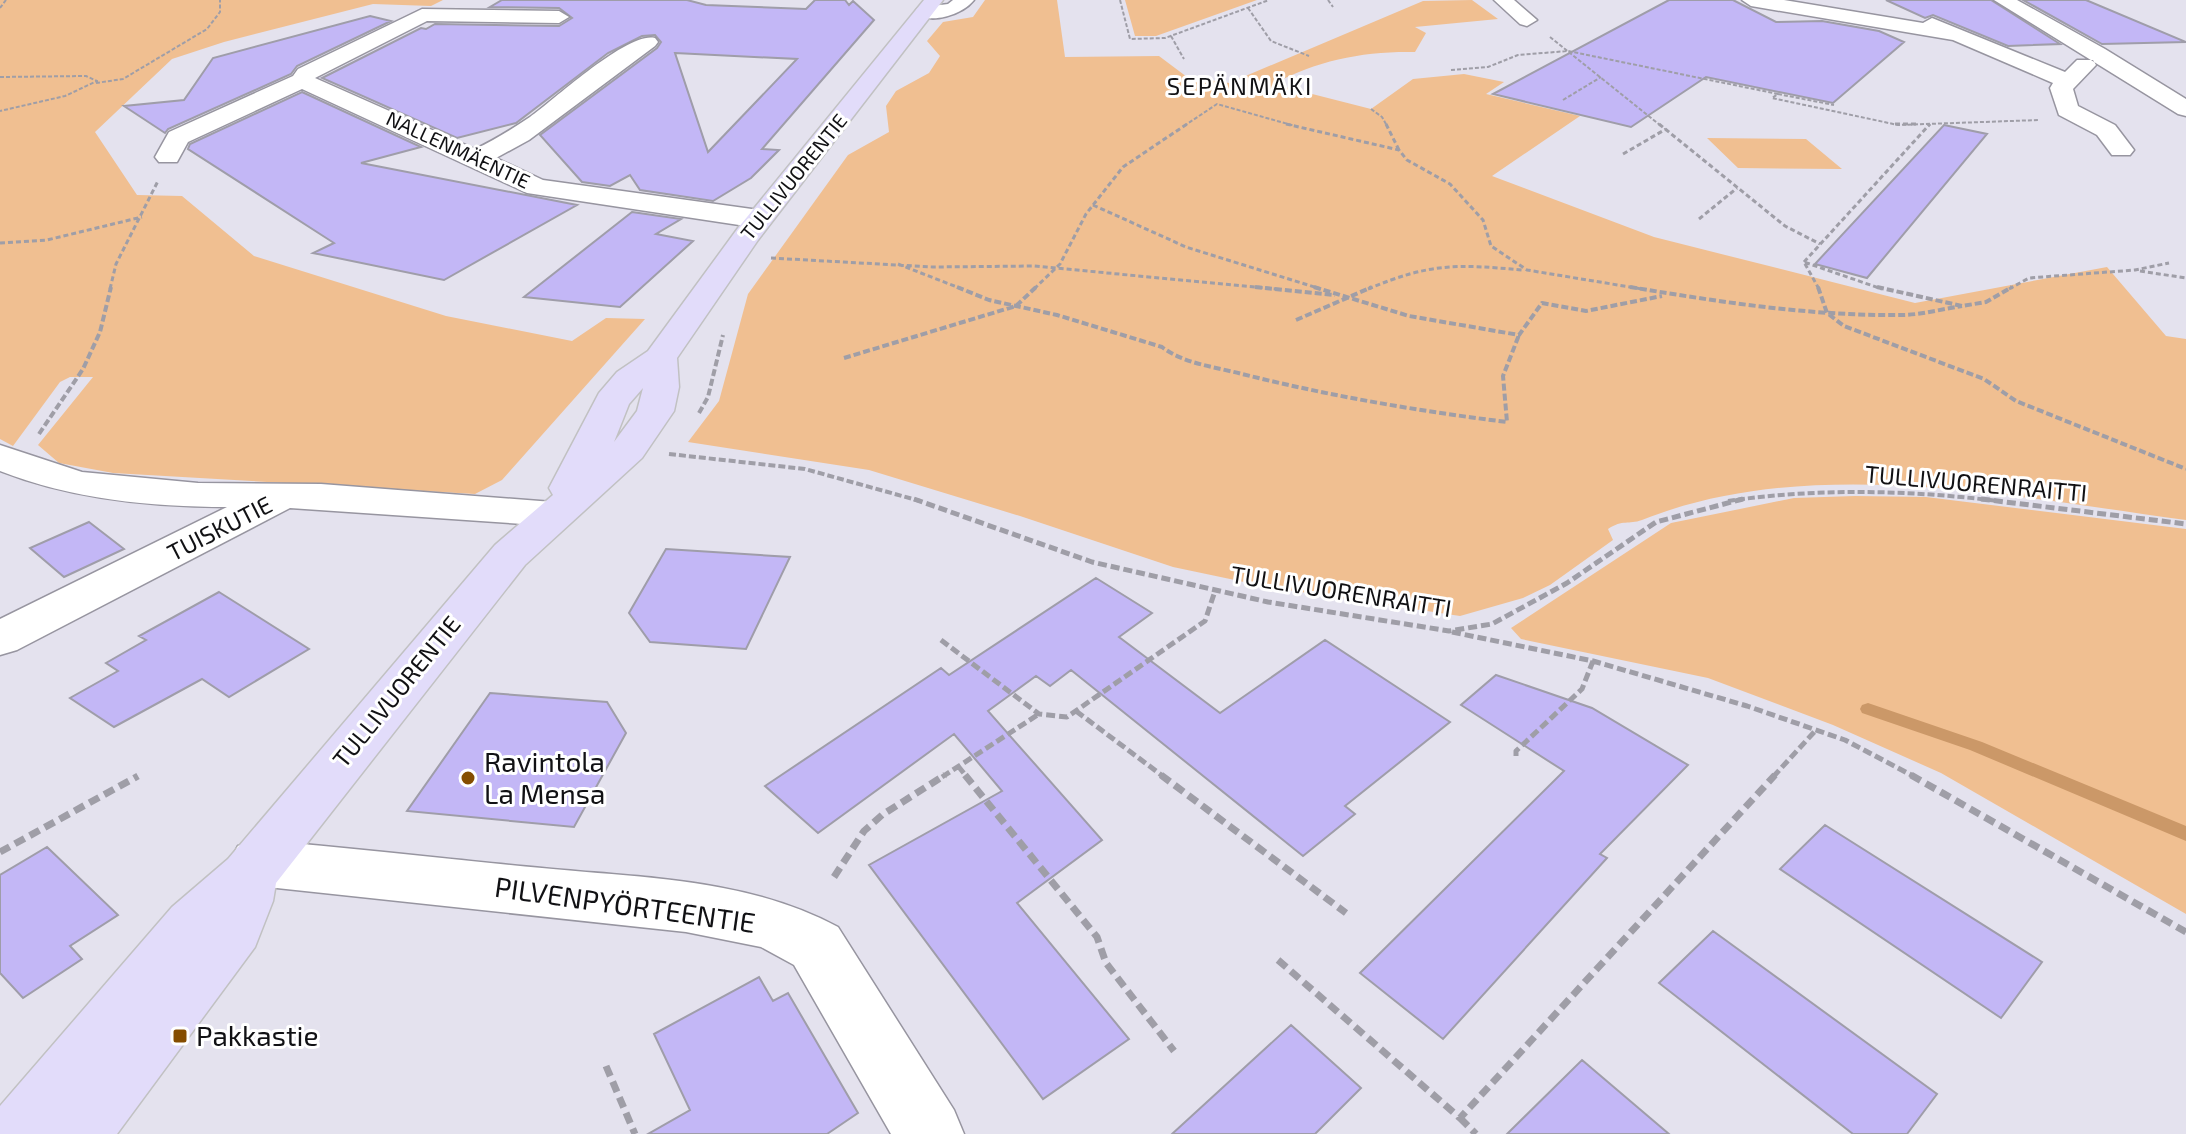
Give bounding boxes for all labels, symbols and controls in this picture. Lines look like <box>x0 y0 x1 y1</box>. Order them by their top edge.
district label: SEPÄNMÄKI <box>1167 71 1313 100</box>
street label: NALLENMÄENTIE <box>383 105 534 193</box>
street label: TULLIVUORENTIE <box>735 108 851 244</box>
street label: TULLIVUORENRAITTI <box>1864 458 2088 507</box>
street label: TUISKUTIE <box>162 489 276 566</box>
street label: TULLIVUORENRAITTI <box>1229 559 1454 622</box>
street label: TULLIVUORENTIE <box>326 610 466 773</box>
place label: Ravintola La Mensa <box>484 744 605 810</box>
marker: Ravintola La Mensa <box>459 769 477 787</box>
street label: PILVENPYÖRTEENTIE <box>493 869 758 939</box>
place label: Pakkastie <box>196 1018 319 1052</box>
marker: Pakkastie <box>171 1027 189 1045</box>

